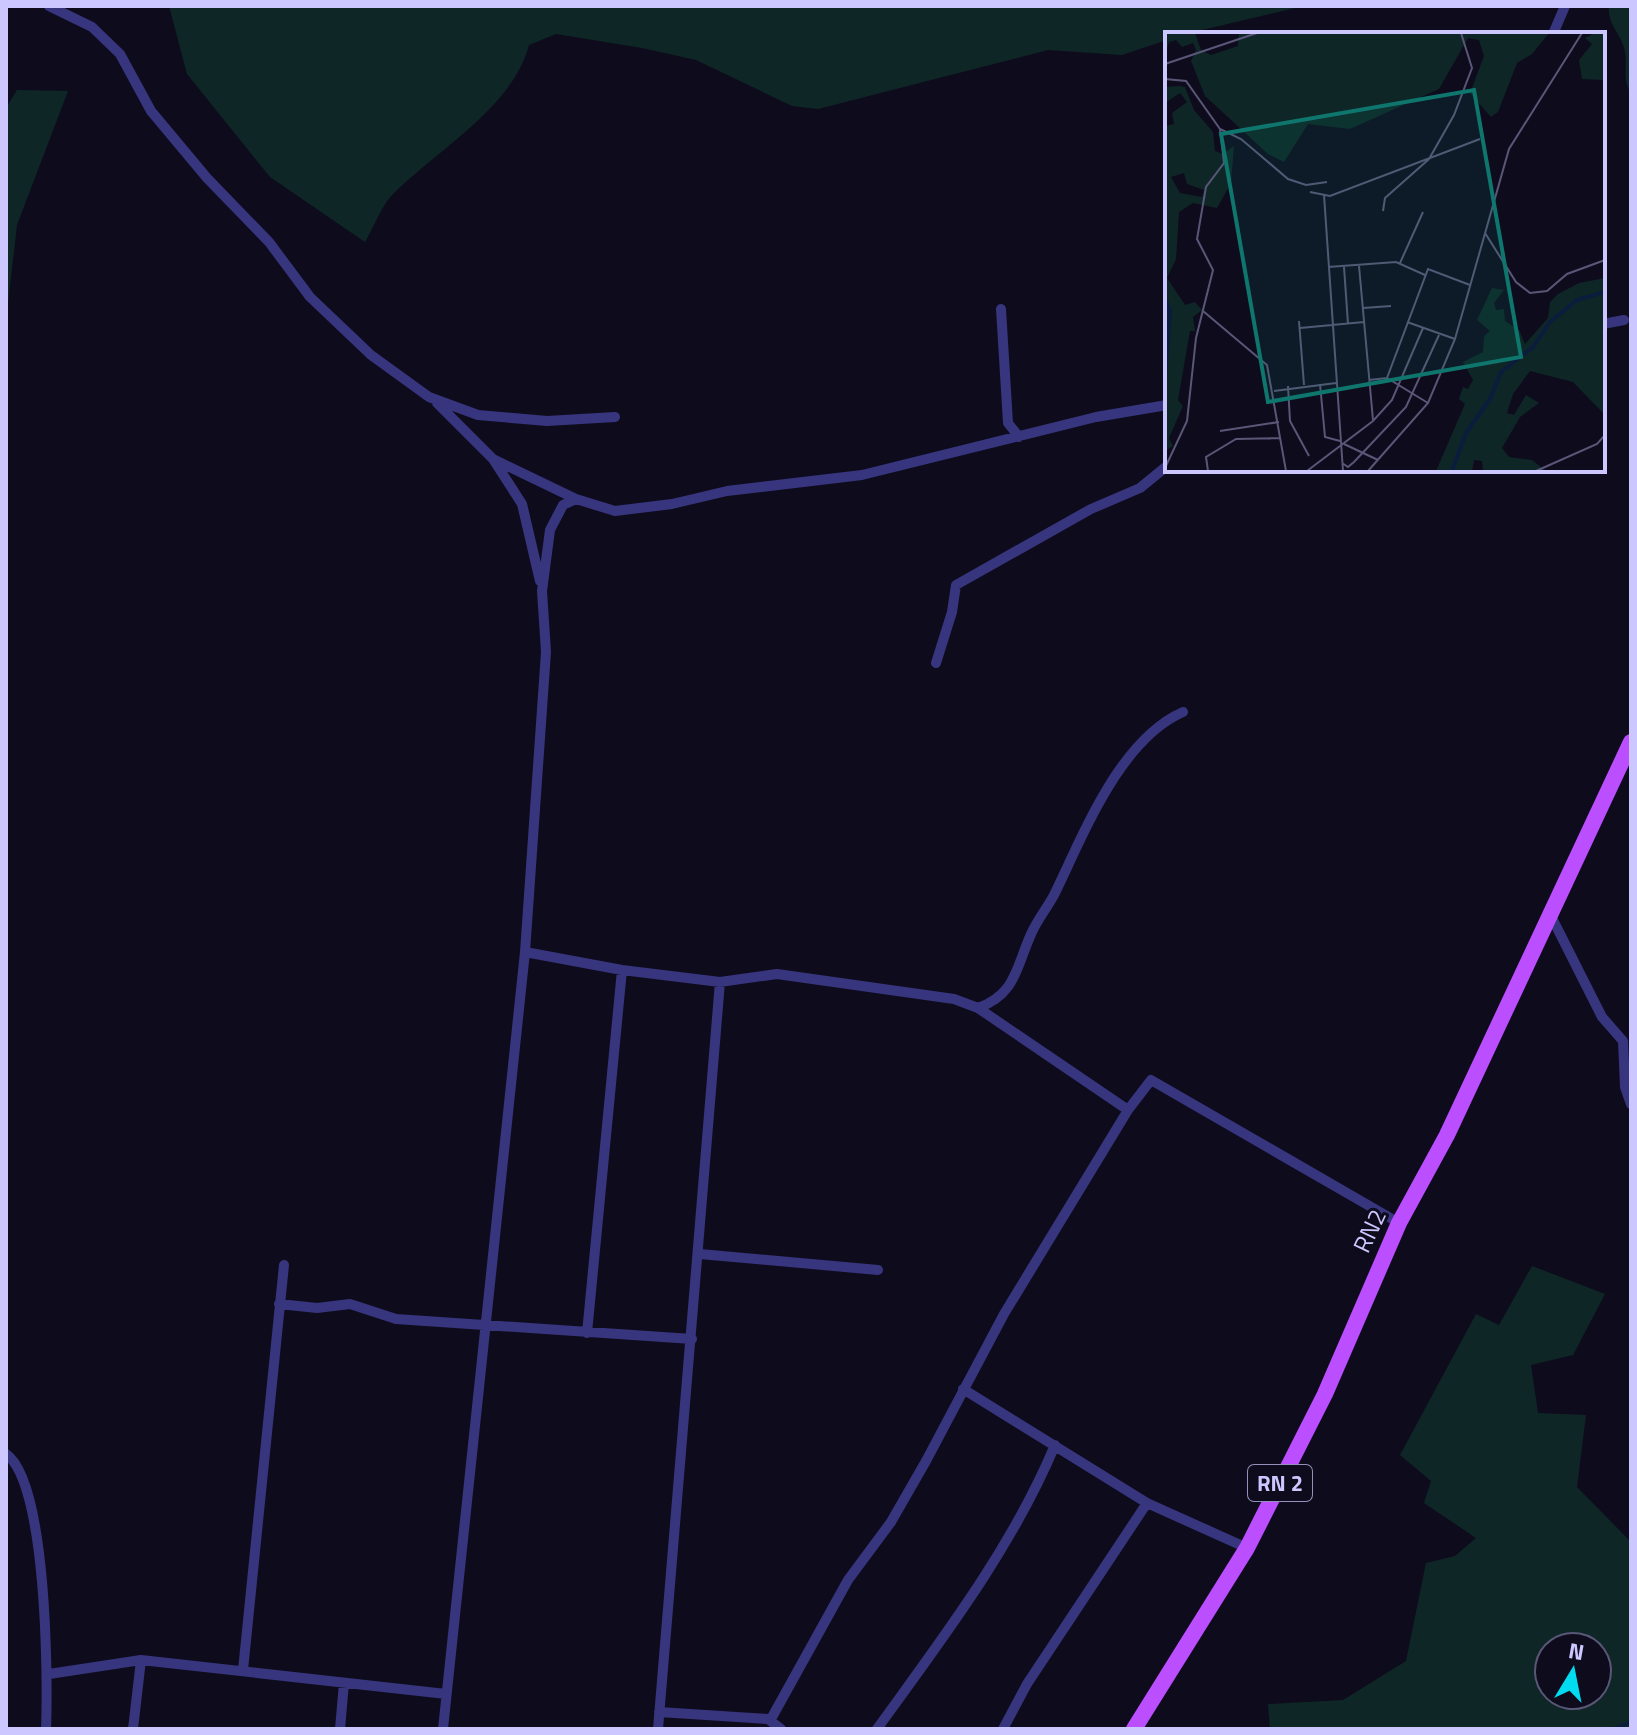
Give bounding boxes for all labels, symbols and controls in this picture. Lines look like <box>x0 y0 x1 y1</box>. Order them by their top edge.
inset map <box>1165 32 1605 472</box>
street label: RN2 <box>1343 1203 1395 1258</box>
road number: RN 2 <box>1248 1465 1312 1501</box>
north arrow <box>1533 1631 1613 1711</box>
text: N <box>1566 1633 1587 1669</box>

